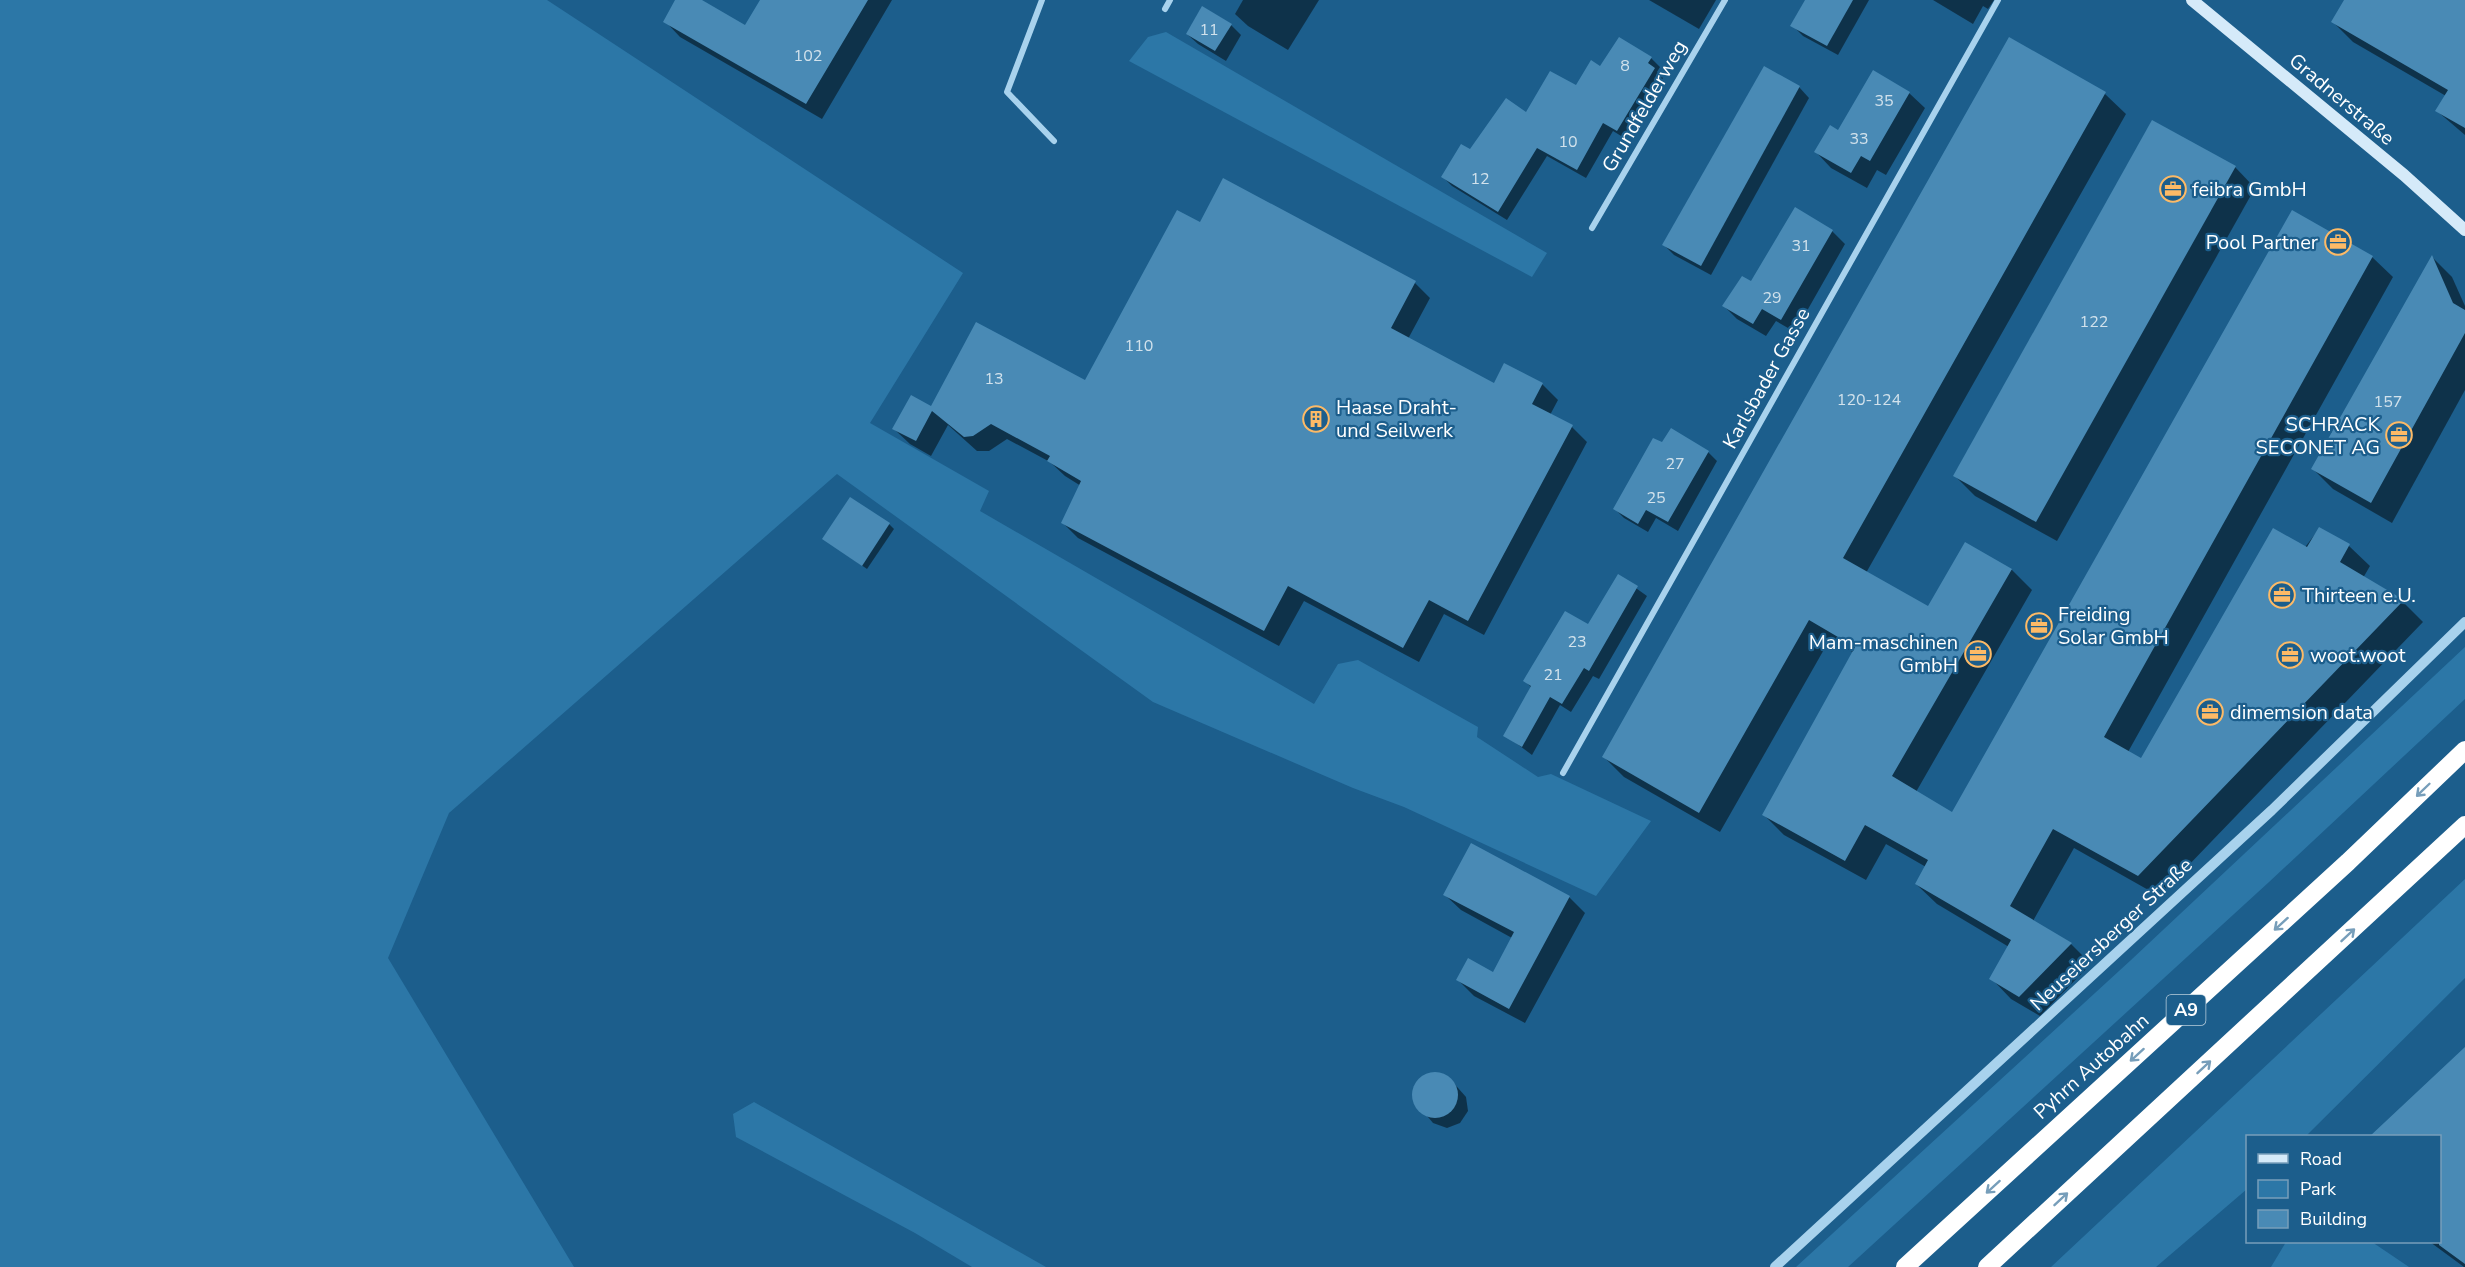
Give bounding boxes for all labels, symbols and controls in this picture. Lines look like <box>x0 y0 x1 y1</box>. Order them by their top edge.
house number: 11 <box>1199 19 1219 41</box>
street label: Grundfelderweg <box>1596 35 1693 177</box>
house number: 102 <box>794 45 822 67</box>
street label: Gradnerstraße <box>2283 47 2400 152</box>
house number: 8 <box>1620 55 1630 77</box>
house number: 35 <box>1874 90 1894 112</box>
house number: 33 <box>1849 128 1869 150</box>
house number: 10 <box>1558 131 1578 153</box>
house number: 12 <box>1470 168 1490 190</box>
office icon: feibra GmbH <box>2158 174 2188 204</box>
place label: feibra GmbH <box>2192 176 2307 203</box>
office icon: Pool Partner <box>2323 227 2353 257</box>
place label: Pool Partner <box>2206 229 2318 256</box>
house number: 31 <box>1791 235 1811 257</box>
house number: 29 <box>1762 287 1782 309</box>
street label: Karlsbader Gasse <box>1716 303 1816 454</box>
house number: 122 <box>2080 311 2108 333</box>
house number: 110 <box>1125 335 1153 357</box>
house number: 13 <box>984 368 1004 390</box>
house number: 120-124 <box>1837 389 1902 411</box>
house number: 157 <box>2374 391 2402 413</box>
place label: Haase Draht- und Seilwerk <box>1336 394 1457 444</box>
building icon: Haase Draht- und Seilwerk <box>1301 404 1331 434</box>
place label: SCHRACK SECONET AG <box>2255 411 2380 461</box>
office icon: SCHRACK SECONET AG <box>2384 420 2414 450</box>
house number: 27 <box>1665 453 1685 475</box>
house number: 25 <box>1646 487 1666 509</box>
office icon: Thirteen e.U. <box>2267 580 2297 610</box>
place label: Thirteen e.U. <box>2302 582 2416 609</box>
place label: Freiding Solar GmbH <box>2058 601 2169 651</box>
office icon: Freiding Solar GmbH <box>2024 611 2054 641</box>
place label: Mam-maschinen GmbH <box>1809 629 1958 679</box>
house number: 23 <box>1567 631 1587 653</box>
office icon: Mam-maschinen GmbH <box>1963 639 1993 669</box>
office icon: woot.woot <box>2275 640 2305 670</box>
place label: woot.woot <box>2310 642 2406 669</box>
house number: 21 <box>1543 664 1563 686</box>
office icon: dimemsion data <box>2195 697 2225 727</box>
place label: dimemsion data <box>2230 699 2373 726</box>
one-way arrow <box>2415 783 2430 797</box>
street label: Neuseiersberger Straße <box>2024 852 2198 1017</box>
one-way arrow <box>2273 917 2288 931</box>
one-way arrow <box>2340 928 2355 942</box>
road number: A9 <box>2166 995 2206 1025</box>
street label: Pyhrn Autobahn <box>2028 1007 2155 1126</box>
one-way arrow <box>2129 1048 2144 1062</box>
one-way arrow <box>2196 1060 2211 1074</box>
legend <box>2246 1135 2441 1243</box>
text: Road <box>2300 1147 2342 1171</box>
text: Park <box>2300 1177 2337 1201</box>
one-way arrow <box>1985 1180 2000 1194</box>
one-way arrow <box>2053 1192 2068 1206</box>
text: Building <box>2300 1207 2367 1231</box>

